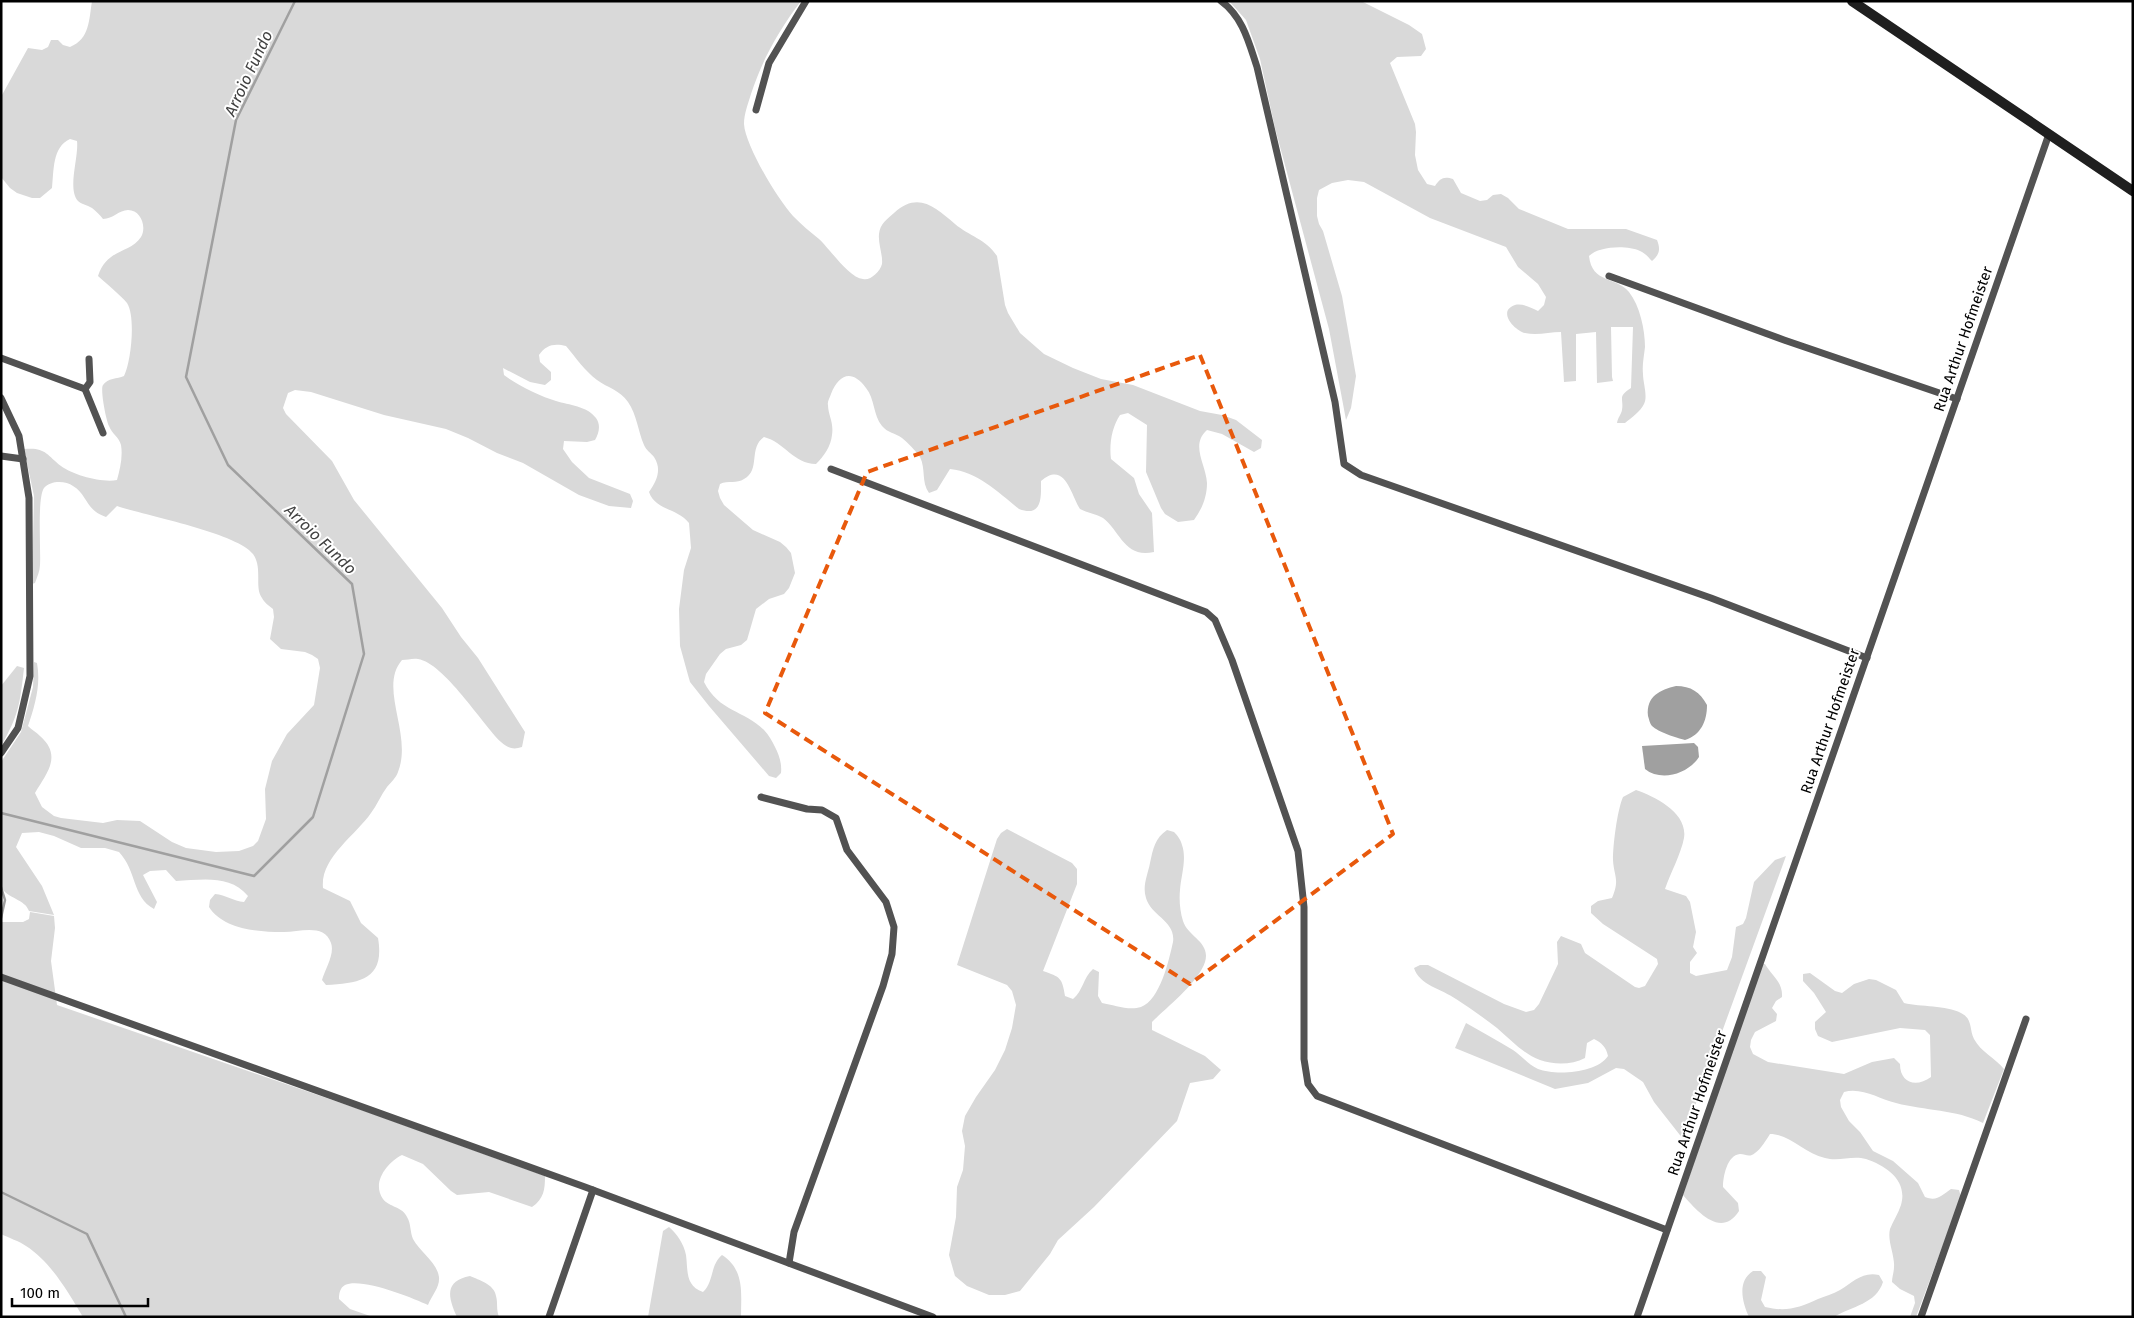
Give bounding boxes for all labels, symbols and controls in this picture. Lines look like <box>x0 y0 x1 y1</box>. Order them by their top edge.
water label: Arroio Fundo <box>220 27 277 120</box>
street label: Rua Arthur Hofmeister <box>1930 264 1996 414</box>
water label: Arroio Fundo <box>280 500 360 578</box>
street label: Rua Arthur Hofmeister <box>1797 646 1863 796</box>
street label: Rua Arthur Hofmeister <box>1664 1028 1730 1178</box>
scale bar <box>12 1276 149 1308</box>
text: 100 m <box>20 1284 60 1302</box>

